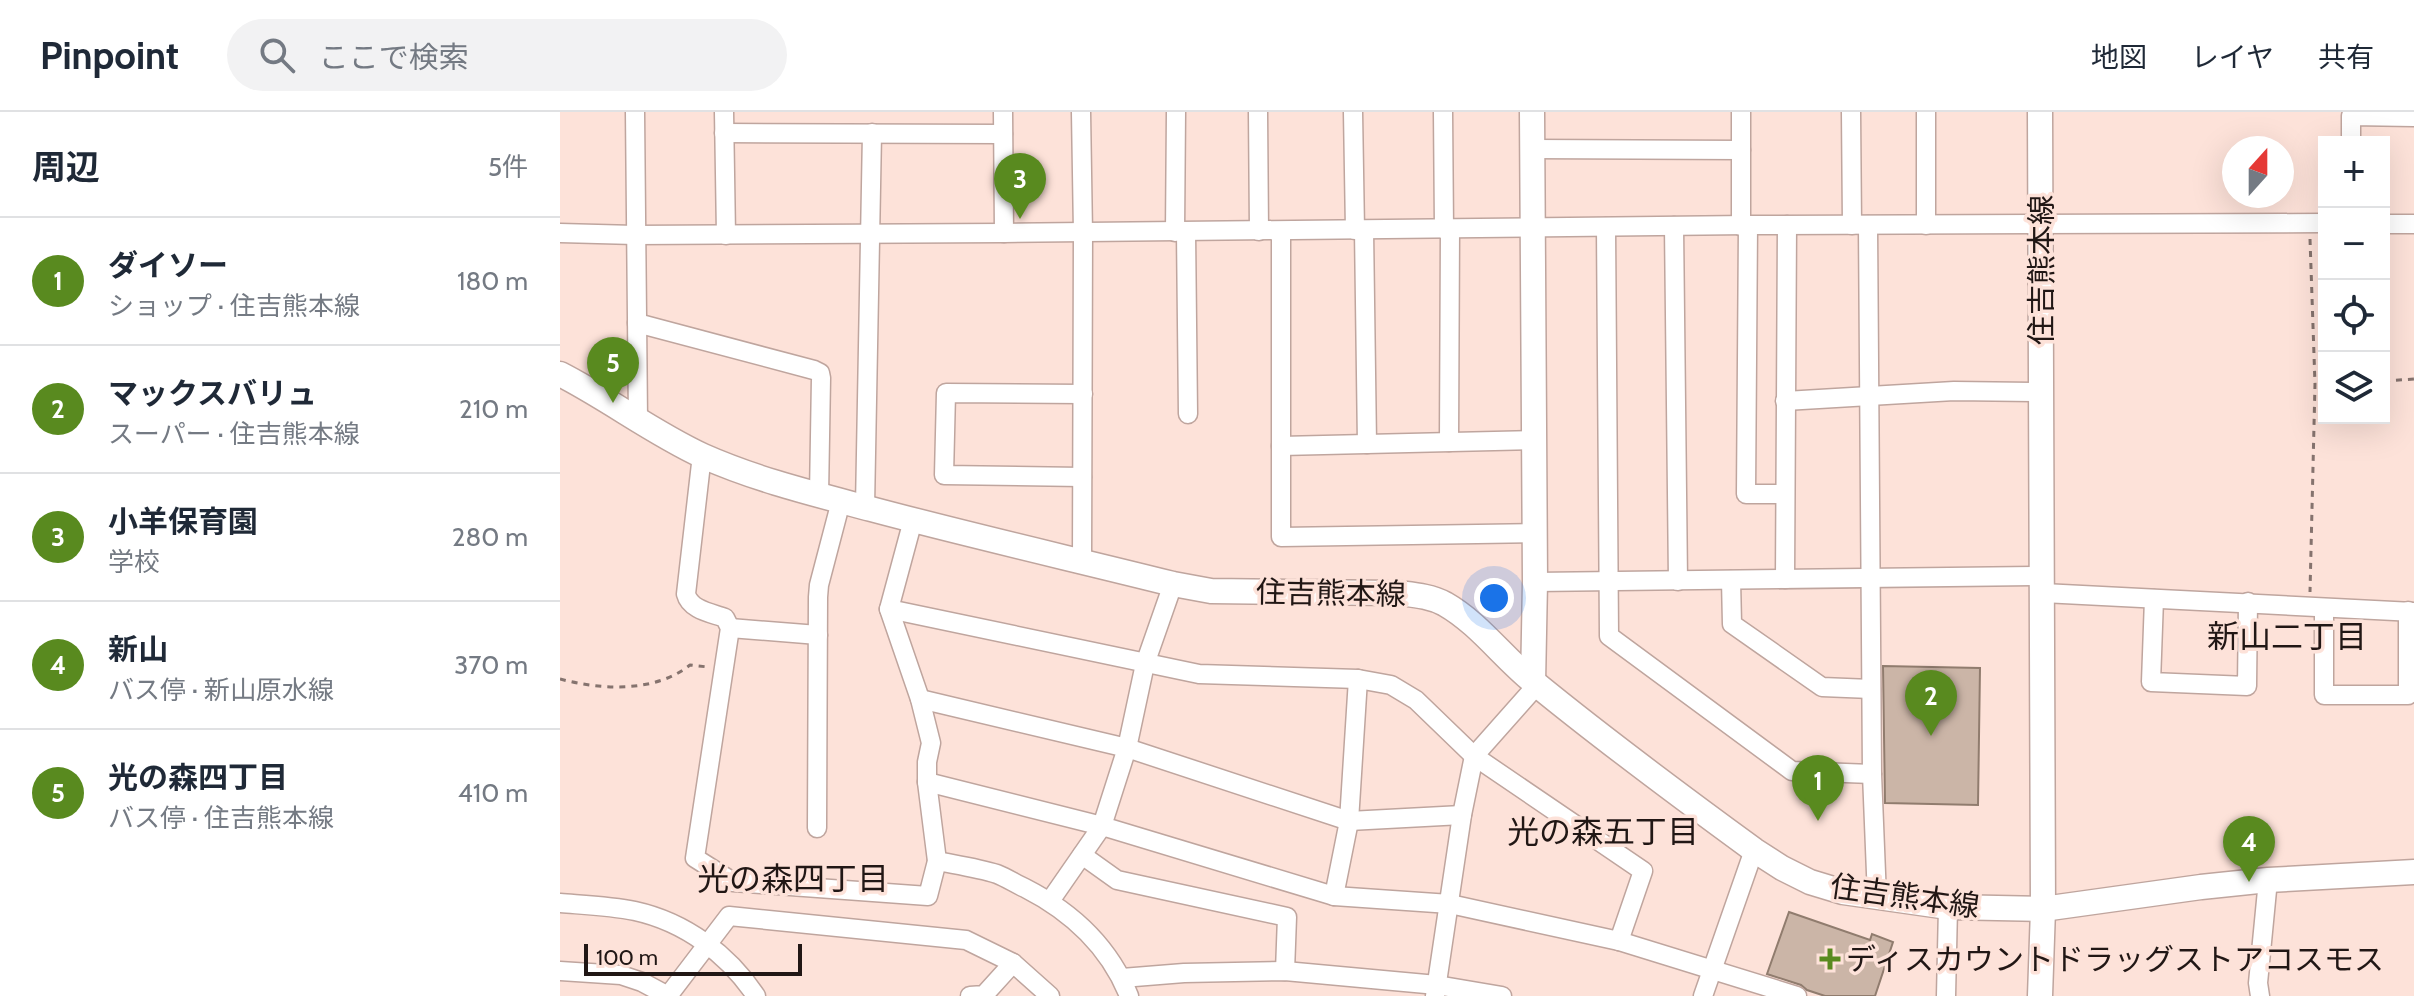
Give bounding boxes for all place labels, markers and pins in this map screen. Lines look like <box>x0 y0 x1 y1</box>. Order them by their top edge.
pin: 3 <box>994 153 1046 219</box>
pin: 5 <box>587 337 639 403</box>
pin: 2 <box>1905 670 1957 736</box>
pin: 1 <box>1792 755 1844 821</box>
pin: 4 <box>2223 816 2275 882</box>
place label: ディスカウントドラッグストアコスモス <box>1846 941 2384 978</box>
marker: ディスカウントドラッグストアコスモス <box>1821 950 1839 968</box>

